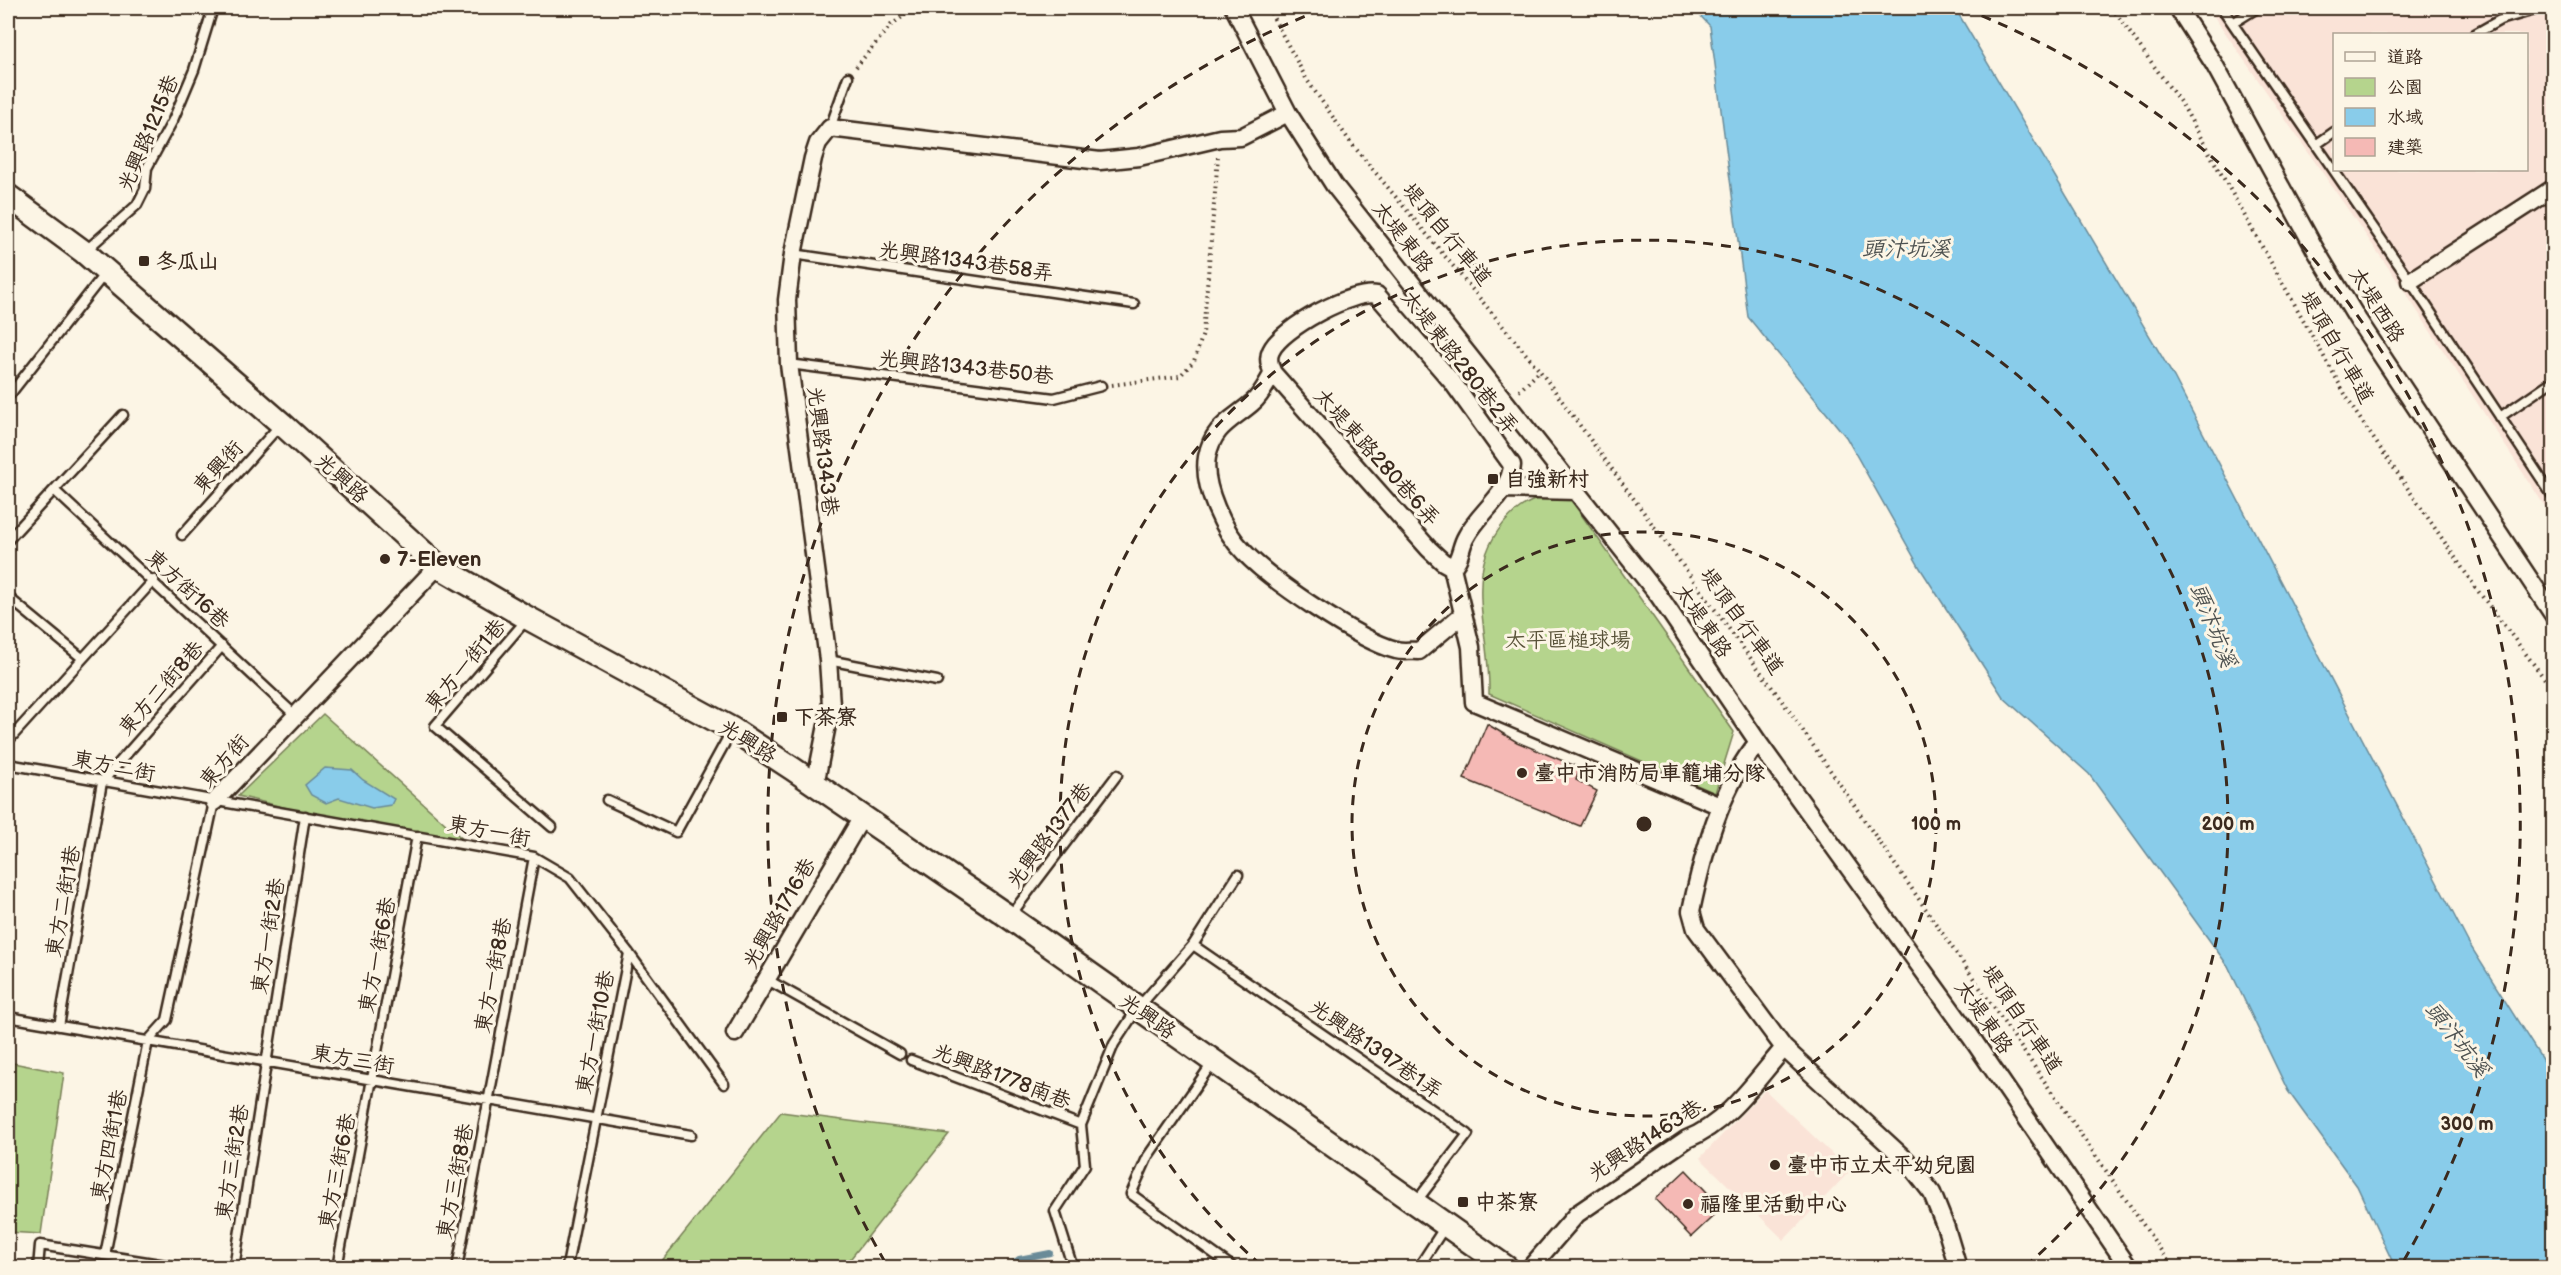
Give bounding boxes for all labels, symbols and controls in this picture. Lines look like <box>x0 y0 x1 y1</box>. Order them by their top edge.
legend <box>2333 33 2528 171</box>
text: 道路 <box>2387 47 2423 68</box>
street label: 光興路1215巷 <box>113 71 184 195</box>
text: 公園 <box>2387 77 2423 98</box>
text: 水域 <box>2387 107 2423 128</box>
text: 建築 <box>2387 137 2423 158</box>
street label: 堤頂自行車道 <box>1397 178 1497 291</box>
street label: 太堤東路 <box>1367 197 1438 278</box>
water label: 頭汴坑溪 <box>1862 236 1951 263</box>
street label: 光興路1343巷58弄 <box>877 237 1055 286</box>
place label: 冬瓜山 <box>156 249 219 274</box>
marker: 冬瓜山 <box>137 254 151 268</box>
street label: 太堤西路 <box>2344 263 2409 348</box>
street label: 太堤東路280巷2弄 <box>1396 286 1523 439</box>
street label: 堤頂自行車道 <box>2294 286 2379 408</box>
street label: 光興路1343巷50巷 <box>877 346 1055 389</box>
street label: 太堤東路280巷6弄 <box>1309 384 1445 531</box>
street label: 光興路1343巷 <box>802 385 843 517</box>
street label: 東興街 <box>188 436 249 499</box>
street label: 光興路 <box>310 448 373 509</box>
place label: 自強新村 <box>1505 467 1589 492</box>
marker: 自強新村 <box>1486 472 1500 486</box>
street label: 東方街16巷 <box>141 544 235 634</box>
place label: 7-Eleven <box>397 547 482 572</box>
marker: 7-Eleven <box>378 552 392 566</box>
street label: 堤頂自行車道 <box>1694 563 1789 680</box>
street label: 太堤東路 <box>1668 580 1737 663</box>
water label: 頭汴坑溪 <box>2184 580 2242 672</box>
street label: 東方一街1巷 <box>419 614 511 717</box>
park label: 太平區槌球場 <box>1505 628 1631 653</box>
street label: 東方二街8巷 <box>113 636 209 741</box>
place label: 下茶寮 <box>794 705 857 730</box>
marker: 下茶寮 <box>775 710 789 724</box>
street label: 光興路 <box>714 714 781 769</box>
street label: 東方街 <box>194 729 254 793</box>
street label: 東方二街 <box>70 746 158 787</box>
place label: 臺中市消防局車籠埔分隊 <box>1534 761 1765 786</box>
marker: 臺中市消防局車籠埔分隊 <box>1515 766 1529 780</box>
street label: 光興路1377巷 <box>1002 778 1097 893</box>
street label: 東方一街 <box>445 811 533 852</box>
centre of rings <box>1634 814 1654 834</box>
text: 100 m <box>1911 814 1961 835</box>
text: 200 m <box>2201 814 2255 835</box>
street label: 東方二街1巷 <box>41 843 86 959</box>
street label: 光興路1716巷 <box>738 854 821 973</box>
street label: 東方一街2巷 <box>247 876 290 996</box>
street label: 東方一街6巷 <box>354 895 401 1015</box>
street label: 東方一街8巷 <box>470 915 517 1035</box>
street label: 堤頂自行車道 <box>1976 960 2067 1078</box>
street label: 東方一街10巷 <box>571 968 620 1096</box>
street label: 太堤東路 <box>1949 976 2018 1059</box>
street label: 光興路 <box>1115 988 1181 1045</box>
street label: 光興路1397巷1弄 <box>1304 994 1447 1105</box>
water label: 頭汴坑溪 <box>2419 997 2495 1084</box>
street label: 光興路1778南巷 <box>929 1039 1074 1114</box>
street label: 東方三街 <box>309 1040 396 1079</box>
street label: 東方四街1巷 <box>86 1087 133 1203</box>
street label: 光興路1463巷 <box>1584 1094 1707 1186</box>
street label: 東方三街2巷 <box>211 1102 254 1222</box>
street label: 東方三街6巷 <box>314 1111 361 1231</box>
text: 300 m <box>2440 1114 2494 1135</box>
street label: 東方三街8巷 <box>432 1121 479 1241</box>
place label: 臺中市立太平幼兒園 <box>1787 1153 1976 1178</box>
marker: 臺中市立太平幼兒園 <box>1768 1158 1782 1172</box>
place label: 中茶寮 <box>1475 1190 1538 1215</box>
place label: 福隆里活動中心 <box>1700 1192 1847 1217</box>
marker: 中茶寮 <box>1456 1195 1470 1209</box>
marker: 福隆里活動中心 <box>1681 1197 1695 1211</box>

